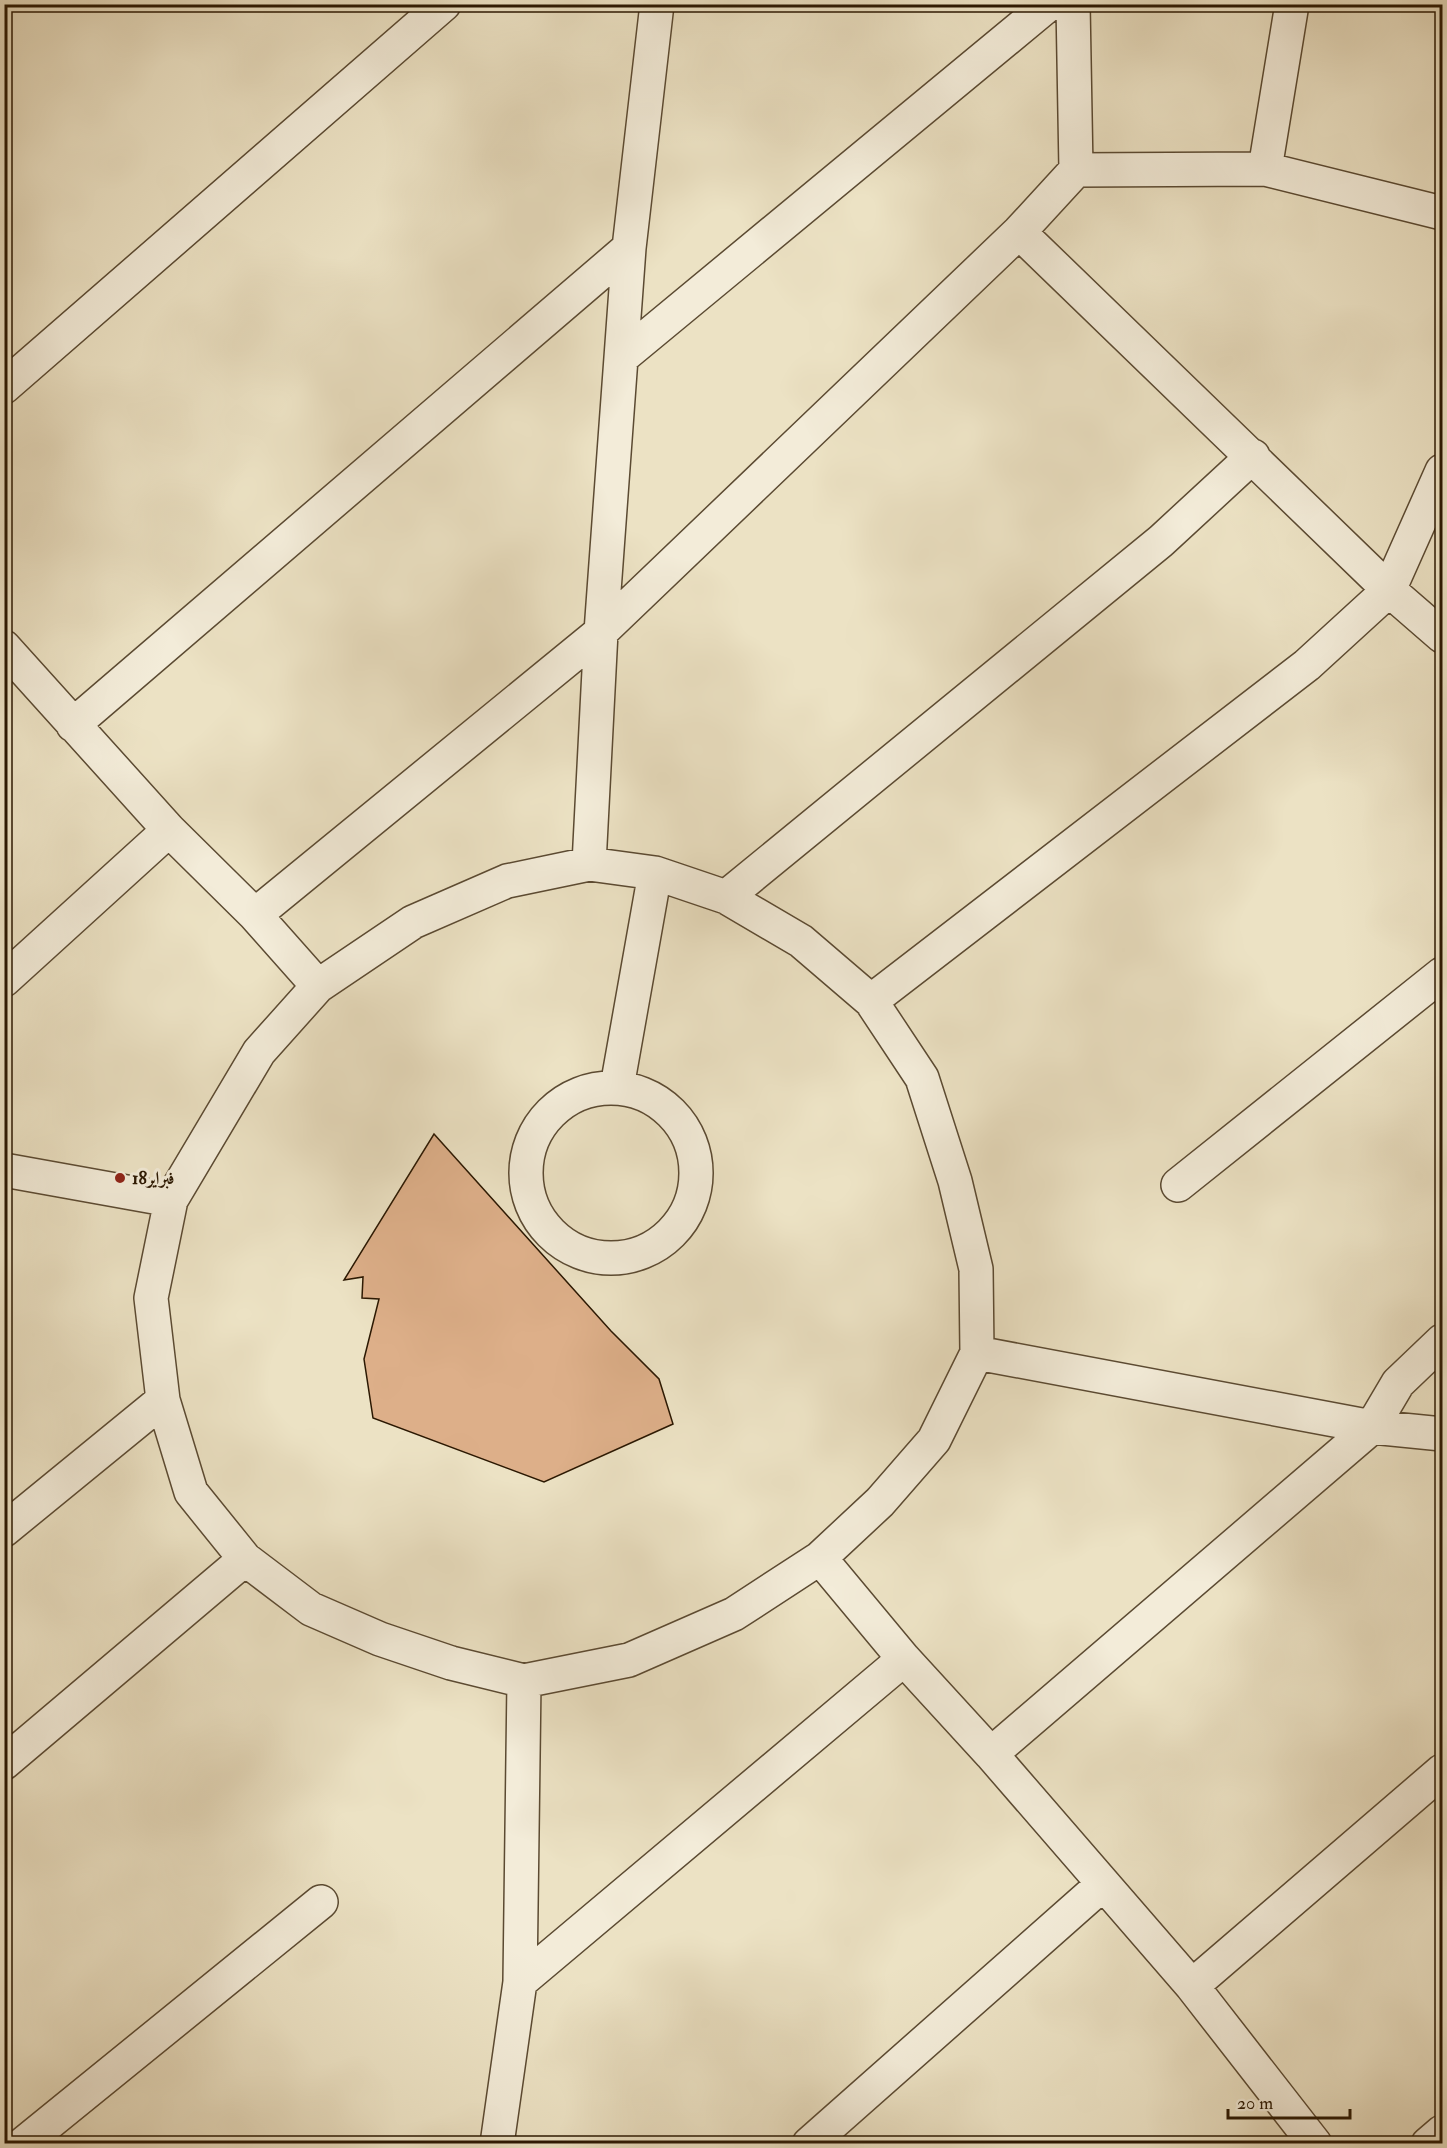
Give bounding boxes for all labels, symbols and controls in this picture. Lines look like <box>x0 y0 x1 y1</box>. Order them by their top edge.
place label: 18فبراير <box>132 1167 175 1190</box>
marker: 18فبراير <box>113 1171 127 1185</box>
scale bar <box>1228 2082 1350 2120</box>
text: 20 m <box>1237 2092 1273 2115</box>

